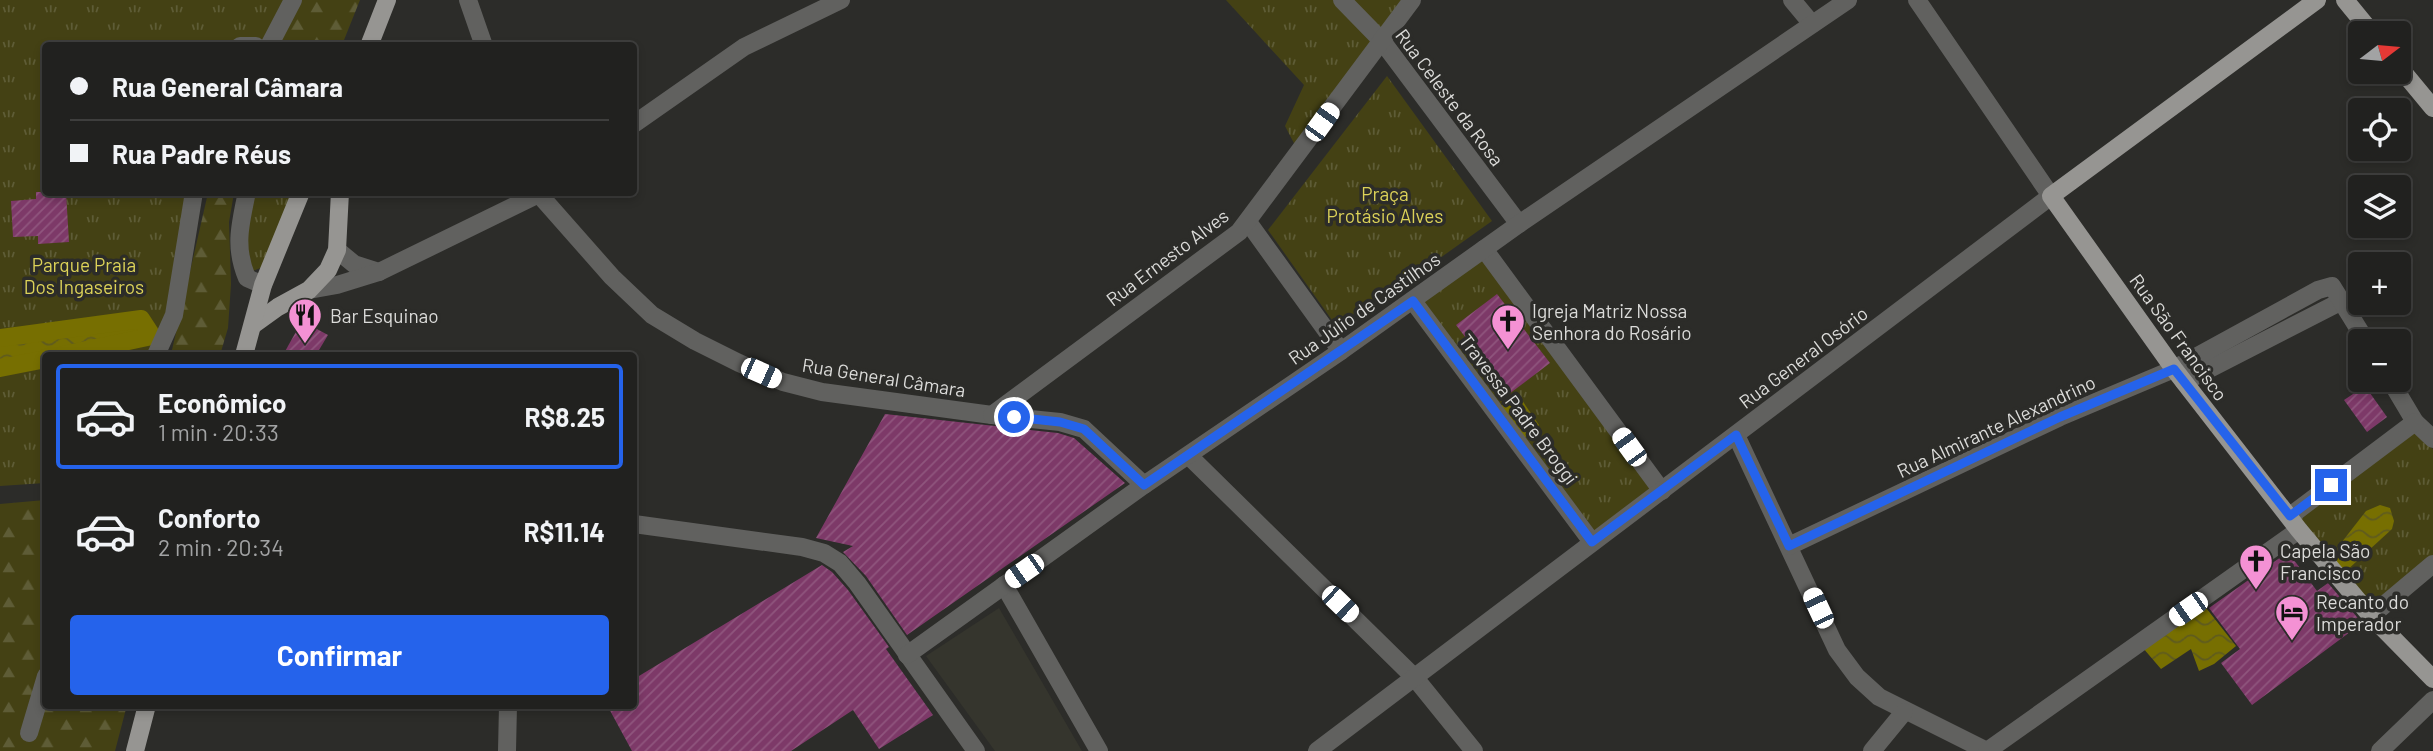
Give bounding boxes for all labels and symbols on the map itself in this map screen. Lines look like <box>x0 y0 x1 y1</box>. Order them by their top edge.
north arrow <box>2348 21 2412 84</box>
street label: Rua Celeste da Rosa <box>1391 24 1509 170</box>
car <box>1302 99 1343 145</box>
park label: Praça Protásio Alves <box>1327 182 1443 227</box>
street label: Rua Ernesto Alves <box>1101 203 1233 311</box>
street label: Rua Júlio de Castilhos <box>1284 247 1444 369</box>
park label: Parque Praia Dos Ingaseiros <box>24 253 144 298</box>
street label: Rua São Francisco <box>2125 269 2233 405</box>
restaurant icon: Bar Esquinao <box>286 296 324 345</box>
place label: Igreja Matriz Nossa Senhora do Rosário <box>1532 299 1692 344</box>
street label: Rua General Osório <box>1734 301 1872 413</box>
church icon: Igreja Matriz Nossa Senhora do Rosário <box>1489 302 1527 351</box>
place label: Bar Esquinao <box>330 304 439 327</box>
street label: Travessa Padre Broggi <box>1455 329 1583 489</box>
street label: Rua General Câmara <box>801 353 967 401</box>
car <box>738 355 785 391</box>
street label: Rua Almirante Alexandrino <box>1893 370 2099 482</box>
route start <box>998 401 1030 433</box>
car <box>1609 424 1650 470</box>
route end <box>2315 469 2347 501</box>
place label: Capela São Francisco <box>2280 539 2370 584</box>
church icon: Capela São Francisco <box>2237 542 2275 591</box>
car <box>1001 550 1048 592</box>
car <box>1318 582 1363 626</box>
car <box>1800 585 1837 631</box>
car <box>2165 588 2212 630</box>
place label: Recanto do Imperador <box>2316 590 2409 635</box>
hotel icon: Recanto do Imperador <box>2273 593 2311 642</box>

